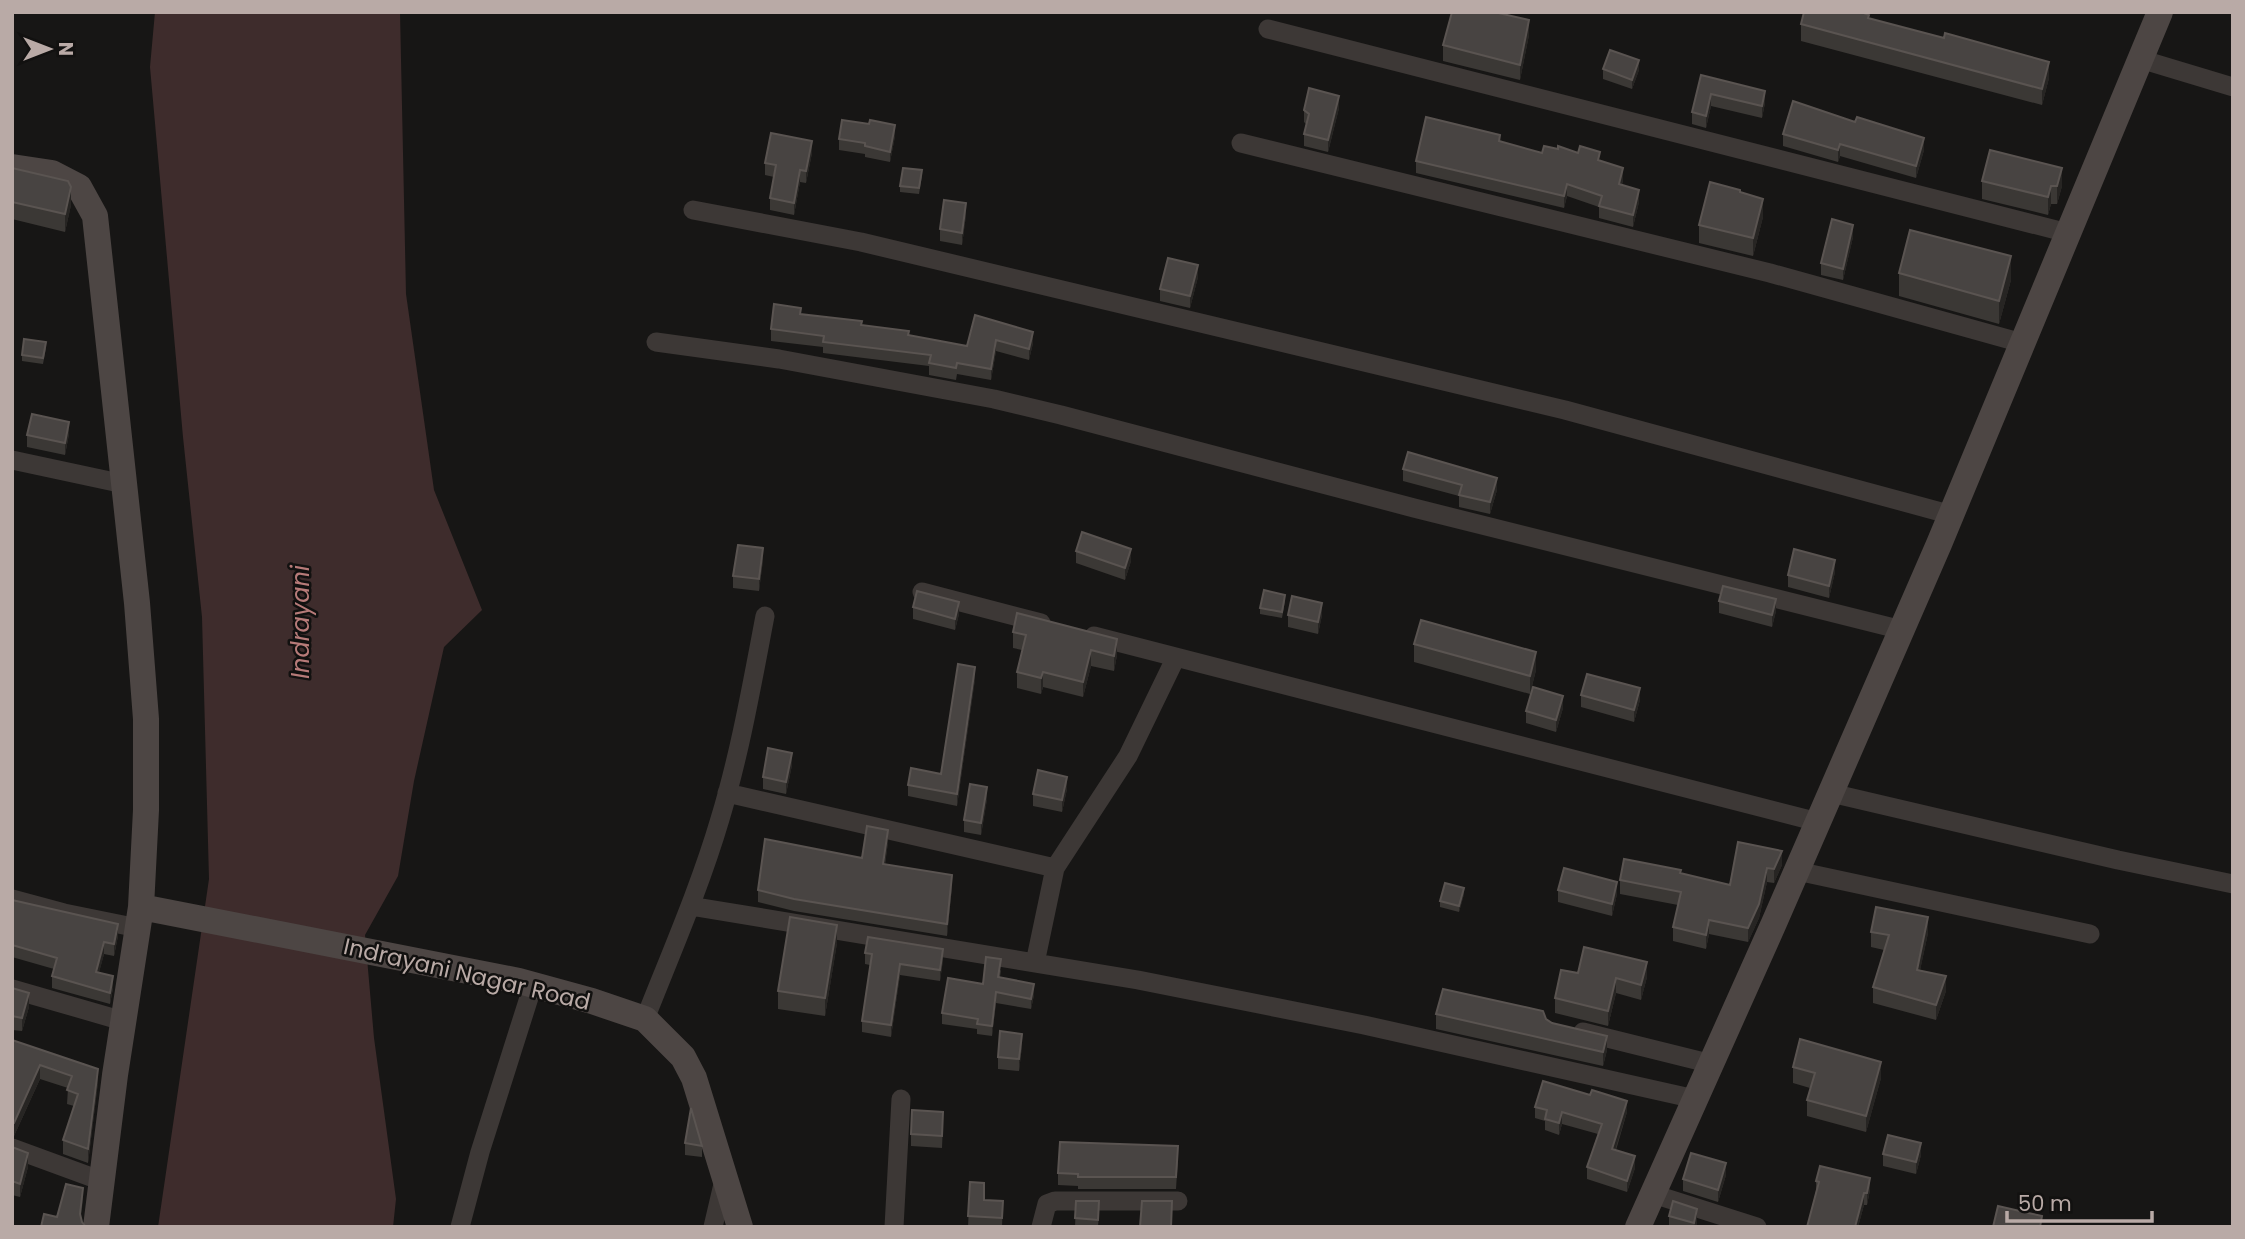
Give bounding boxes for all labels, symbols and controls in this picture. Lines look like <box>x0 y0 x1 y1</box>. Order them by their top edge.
north arrow <box>14 14 84 84</box>
text: N <box>52 42 79 56</box>
water label: Indrayani <box>284 564 317 679</box>
street label: Indrayani Nagar Road <box>340 930 594 1018</box>
scale bar <box>2007 1180 2152 1224</box>
text: 50 m <box>2018 1189 2072 1218</box>

